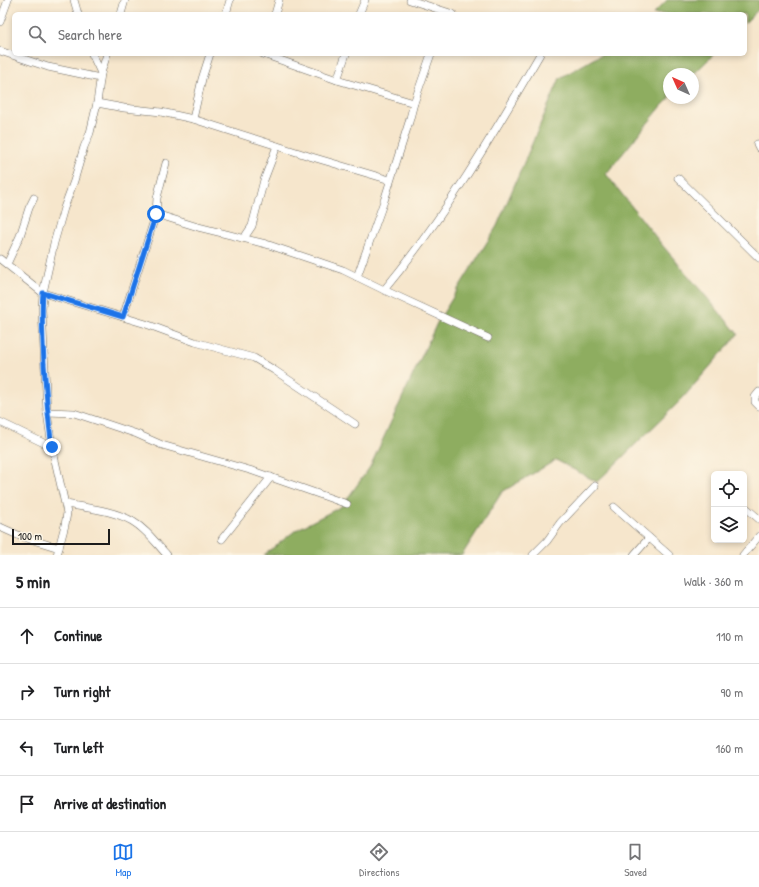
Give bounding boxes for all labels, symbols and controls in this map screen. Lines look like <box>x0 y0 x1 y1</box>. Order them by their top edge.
search box <box>12 12 747 56</box>
icon: search <box>26 23 48 45</box>
text: Search here <box>58 24 122 45</box>
north arrow <box>663 68 699 104</box>
route start <box>147 205 165 223</box>
route end <box>43 438 61 456</box>
map controls <box>711 471 747 543</box>
button: locate <box>711 471 747 507</box>
button: layers <box>711 507 747 543</box>
scale bar <box>12 527 110 546</box>
text: 100 m <box>18 529 42 543</box>
text: 5 min <box>16 570 50 593</box>
text: Walk · 360 m <box>684 572 743 590</box>
icon: ahead <box>16 625 38 647</box>
text: Continue <box>54 625 102 646</box>
text: 110 m <box>716 627 743 645</box>
icon: right <box>16 681 38 703</box>
text: Turn right <box>54 681 110 702</box>
text: 90 m <box>721 683 743 701</box>
icon: left <box>16 737 38 759</box>
text: Turn left <box>54 737 104 758</box>
text: 160 m <box>715 739 743 757</box>
icon: arrive <box>16 793 38 815</box>
text: Arrive at destination <box>54 793 166 814</box>
tab: Map <box>112 841 134 879</box>
tab: Directions <box>359 841 400 879</box>
tab: Saved <box>624 841 647 879</box>

